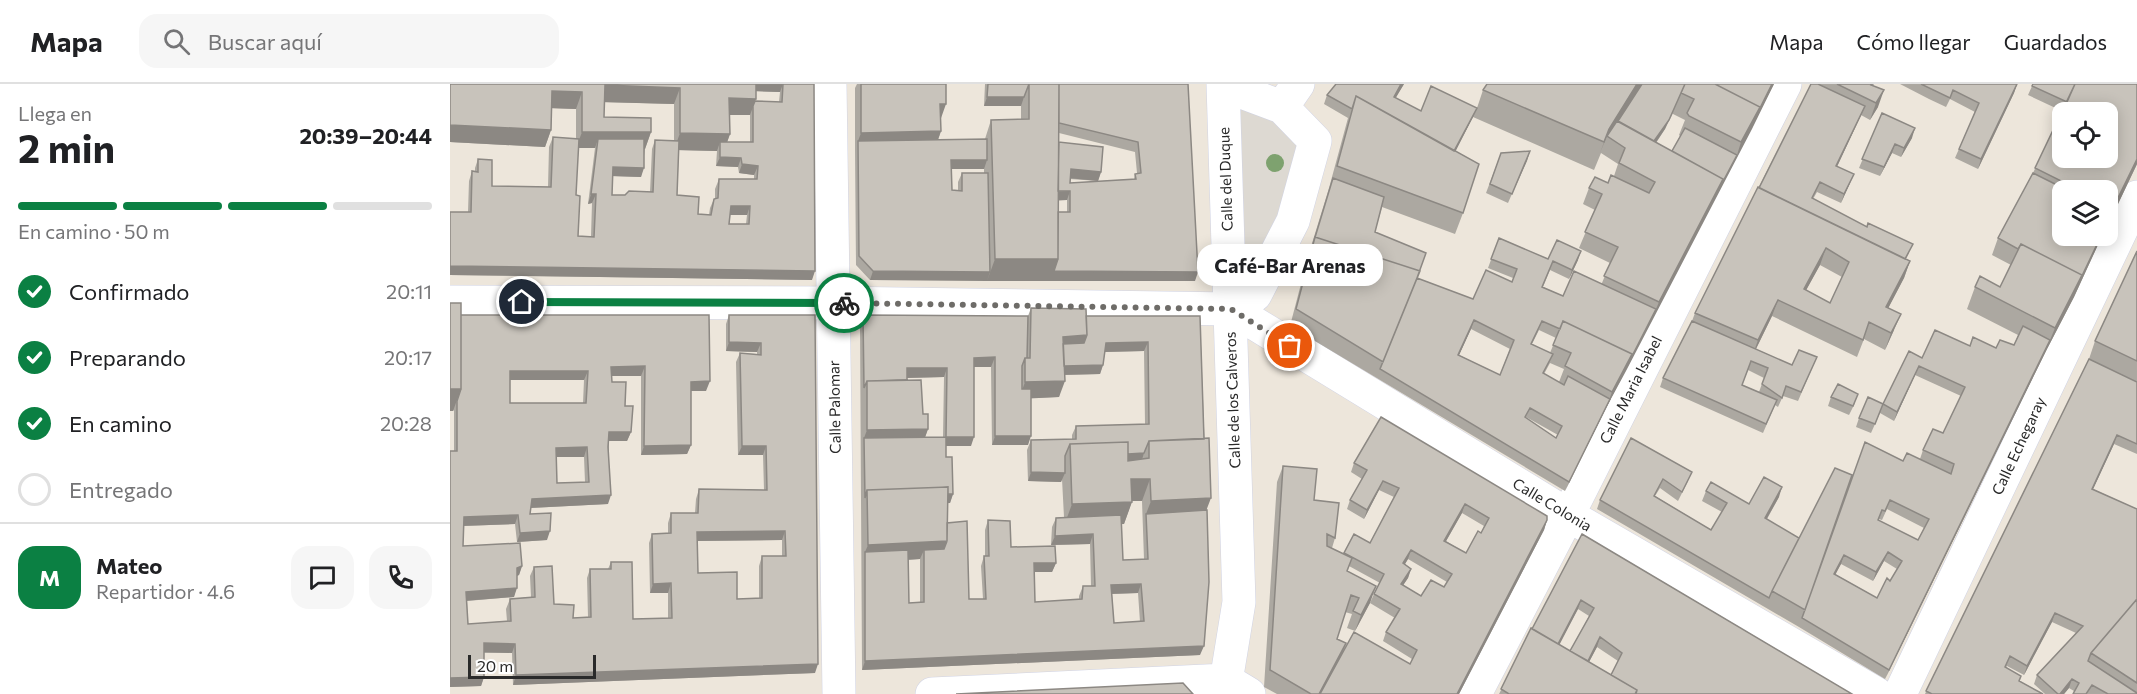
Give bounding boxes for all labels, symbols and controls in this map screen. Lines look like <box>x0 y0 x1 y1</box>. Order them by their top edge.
search box <box>139 14 559 68</box>
text: Mapa <box>30 24 103 58</box>
icon: search <box>160 25 193 58</box>
text: Buscar aquí <box>208 28 322 55</box>
text: Mapa <box>1769 29 1824 54</box>
text: Cómo llegar <box>1857 29 1971 54</box>
text: Guardados <box>2004 29 2107 54</box>
text: Llega en <box>18 101 92 125</box>
map controls <box>2052 102 2118 246</box>
button: locate <box>2052 102 2118 168</box>
text: 20:39–20:44 <box>299 122 432 149</box>
text: 2 min <box>18 123 115 171</box>
street label: Calle del Duque <box>1214 127 1236 231</box>
button: layers <box>2052 180 2118 246</box>
text: En camino · 50 m <box>18 219 170 243</box>
callout: Café-Bar Arenas <box>1197 244 1383 286</box>
text: Café-Bar Arenas <box>1214 253 1366 277</box>
courier <box>814 273 874 333</box>
icon: check <box>18 275 51 308</box>
pin <box>496 276 547 327</box>
text: Confirmado <box>69 278 190 305</box>
text: 20:11 <box>386 279 432 303</box>
icon: home <box>505 285 538 318</box>
icon: bike <box>828 287 861 320</box>
pin <box>1264 320 1315 371</box>
icon: bag <box>1273 329 1306 362</box>
street label: Calle de los Calveros <box>1221 331 1243 469</box>
street label: Calle Maria Isabel <box>1595 333 1665 446</box>
icon: check <box>18 341 51 374</box>
text: Preparando <box>69 344 186 371</box>
text: 20:17 <box>384 345 432 369</box>
street label: Calle Palomar <box>824 360 844 454</box>
street label: Calle Echegaray <box>1987 393 2049 498</box>
icon: check <box>18 407 51 440</box>
text: En camino <box>69 410 172 437</box>
text: 20:28 <box>380 411 432 435</box>
street label: Calle Colonia <box>1510 474 1595 535</box>
text: Entregado <box>69 476 173 503</box>
button: chat <box>291 546 354 609</box>
button: phone <box>369 546 432 609</box>
text: Mateo <box>96 552 163 579</box>
text: M <box>39 564 60 591</box>
text: Repartidor · 4.6 <box>96 579 235 603</box>
scale bar <box>468 652 596 680</box>
text: 20 m <box>477 656 513 675</box>

